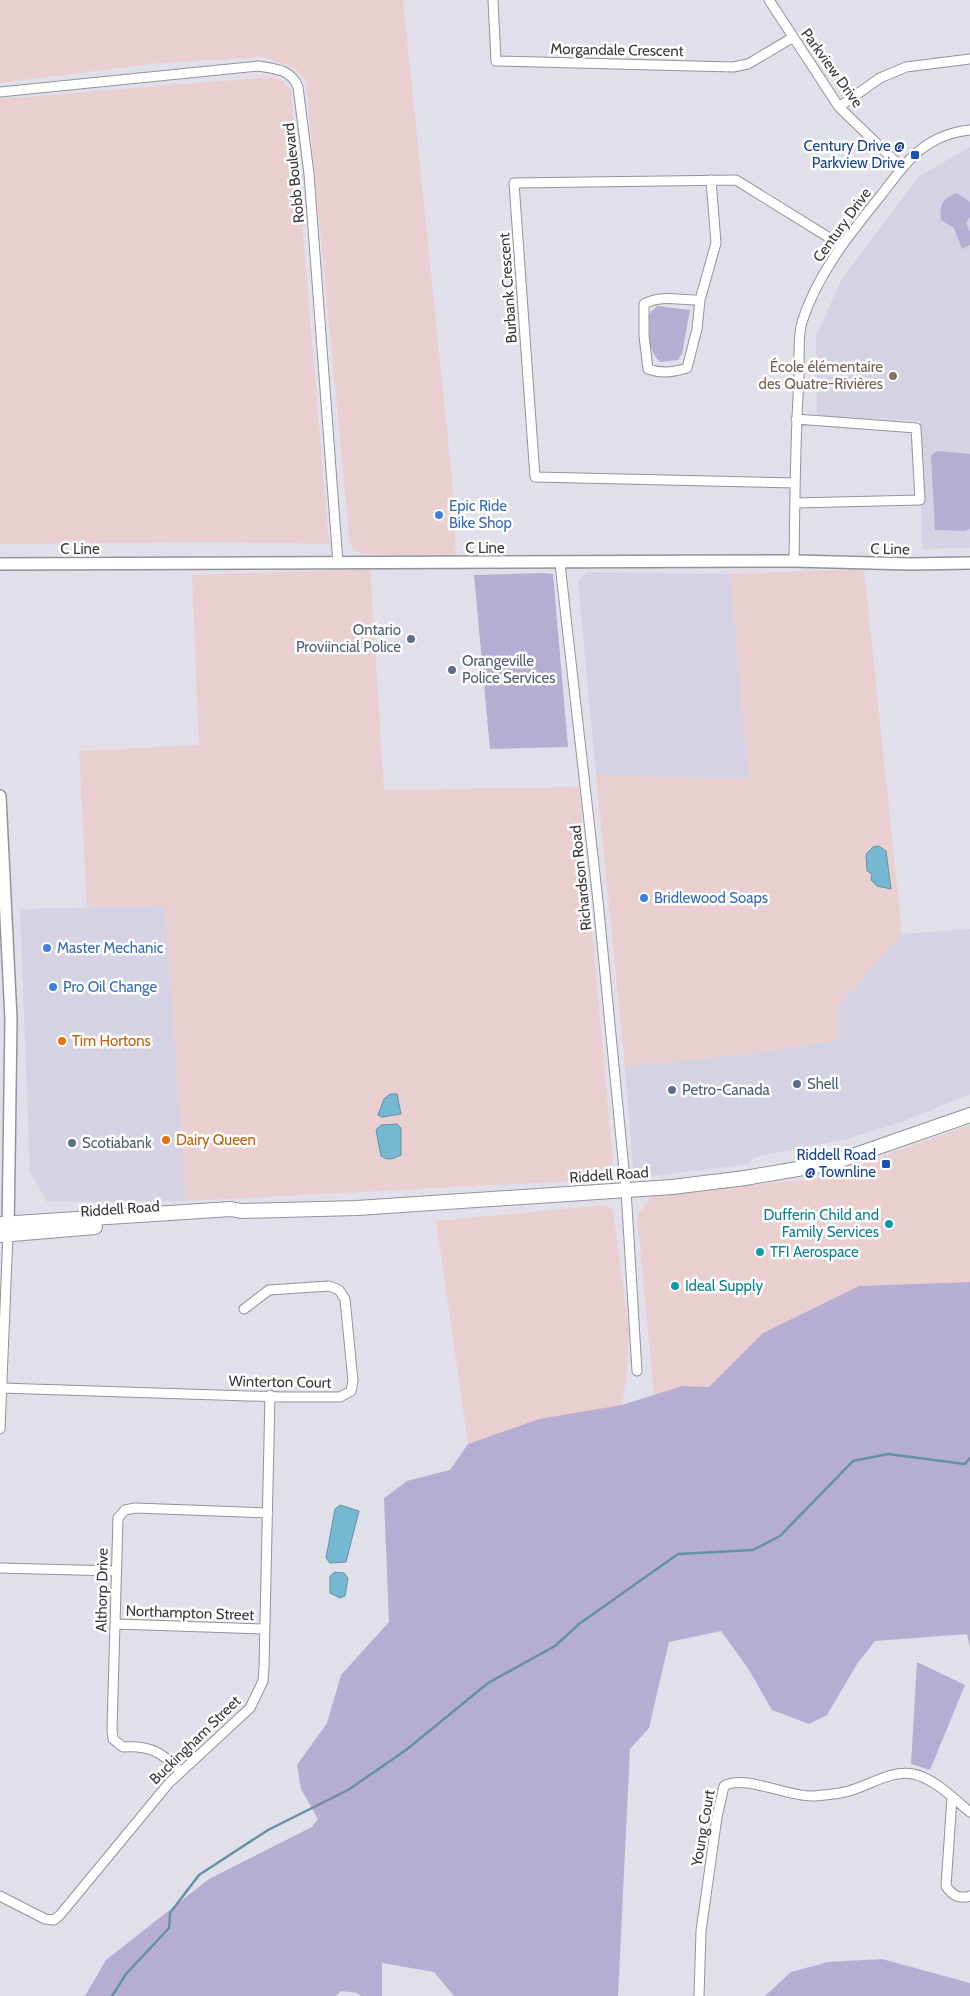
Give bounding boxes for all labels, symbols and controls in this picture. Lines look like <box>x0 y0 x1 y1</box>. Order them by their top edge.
street label: Parkview Drive <box>797 25 867 111</box>
street label: Morgandale Crescent <box>550 40 684 60</box>
street label: Robb Boulevard <box>280 122 308 224</box>
place label: Century Drive @ Parkview Drive <box>804 137 905 172</box>
marker: Century Drive @ Parkview Drive <box>909 149 921 161</box>
street label: Century Drive <box>809 184 875 266</box>
street label: Burbank Crescent <box>495 232 521 344</box>
place label: École élémentaire des Quatre-Rivières <box>759 357 883 393</box>
marker: École élémentaire des Quatre-Rivières <box>887 370 899 382</box>
place label: Epic Ride Bike Shop <box>449 497 512 532</box>
marker: Epic Ride Bike Shop <box>433 509 445 521</box>
street label: C Line <box>465 539 505 557</box>
street label: C Line <box>60 540 100 558</box>
street label: C Line <box>870 540 910 558</box>
place label: Ontario Proviincial Police <box>296 621 401 656</box>
marker: Ontario Proviincial Police <box>405 633 417 645</box>
place label: Orangeville Police Services <box>462 652 555 687</box>
marker: Orangeville Police Services <box>446 664 458 676</box>
street label: Richardson Road <box>567 824 595 932</box>
place label: Bridlewood Soaps <box>654 889 768 907</box>
marker: Bridlewood Soaps <box>638 892 650 904</box>
place label: Master Mechanic <box>57 939 164 957</box>
marker: Master Mechanic <box>41 942 53 954</box>
place label: Pro Oil Change <box>63 978 158 996</box>
marker: Pro Oil Change <box>47 981 59 993</box>
place label: Tim Hortons <box>72 1032 151 1050</box>
marker: Tim Hortons <box>56 1035 68 1047</box>
place label: Shell <box>807 1075 839 1093</box>
marker: Shell <box>791 1078 803 1090</box>
place label: Petro-Canada <box>682 1081 771 1099</box>
marker: Petro-Canada <box>666 1084 678 1096</box>
place label: Dairy Queen <box>176 1131 256 1149</box>
place label: Scotiabank <box>82 1134 152 1152</box>
marker: Dairy Queen <box>160 1134 172 1146</box>
marker: Scotiabank <box>66 1137 78 1149</box>
place label: Riddell Road @ Townline <box>797 1146 876 1181</box>
marker: Riddell Road @ Townline <box>880 1158 892 1170</box>
street label: Riddell Road <box>569 1163 649 1187</box>
street label: Riddell Road <box>80 1197 160 1221</box>
place label: Dufferin Child and Family Services <box>764 1206 879 1241</box>
marker: Dufferin Child and Family Services <box>883 1218 895 1230</box>
place label: TFI Aerospace <box>770 1243 859 1261</box>
marker: TFI Aerospace <box>754 1246 766 1258</box>
place label: Ideal Supply <box>685 1277 763 1295</box>
marker: Ideal Supply <box>669 1280 681 1292</box>
street label: Winterton Court <box>228 1372 332 1392</box>
street label: Althorp Drive <box>92 1547 112 1632</box>
street label: Northampton Street <box>125 1602 255 1624</box>
street label: Buckingham Street <box>146 1692 244 1788</box>
street label: Young Court <box>687 1788 719 1869</box>

